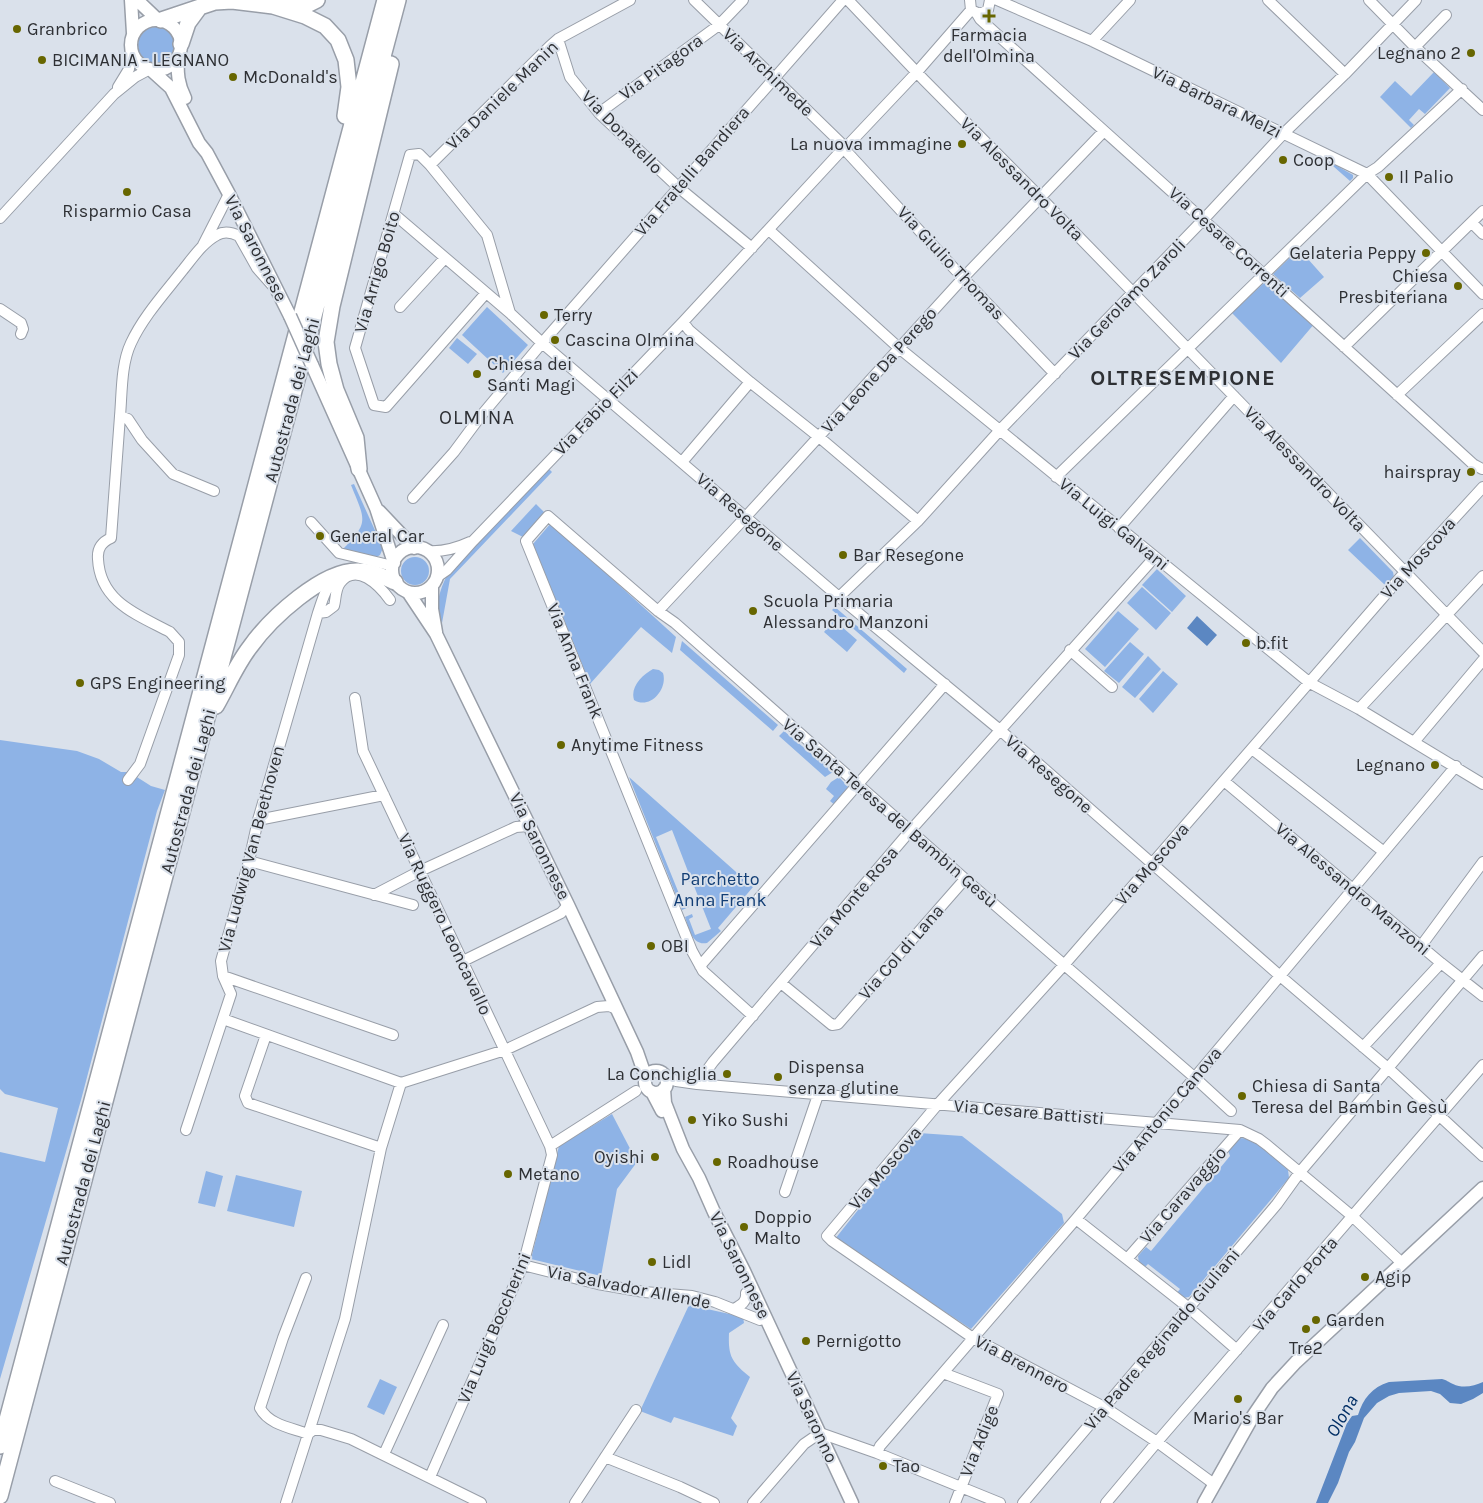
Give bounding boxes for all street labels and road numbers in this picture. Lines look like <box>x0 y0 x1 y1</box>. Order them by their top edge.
street label: Via Archimede <box>718 23 818 121</box>
street label: Via Pitagora <box>615 29 707 105</box>
street label: Via Daniele Manin <box>441 36 563 154</box>
street label: Via Barbara Melzi <box>1148 61 1286 143</box>
street label: Via Donatello <box>577 85 667 179</box>
street label: Via Fratelli Bandiera <box>630 102 754 240</box>
street label: Via Alessandro Volta <box>955 112 1089 246</box>
street label: Via Cesare Correnti <box>1164 182 1294 302</box>
street label: Via Saronnese <box>220 191 292 305</box>
street label: Via Giulio Thomas <box>892 201 1010 325</box>
street label: Via Arrigo Boito <box>349 209 405 335</box>
street label: Via Gerolamo Zaroli <box>1063 234 1191 364</box>
street label: Via Leone Da Perego <box>816 302 942 438</box>
street label: Autostrada dei Laghi <box>259 315 325 485</box>
street label: Via Fabio Filzi <box>549 364 643 460</box>
street label: Via Alessandro Volta <box>1239 402 1371 536</box>
street label: Via Resegone <box>692 468 788 556</box>
street label: Via Luigi Galvani <box>1054 473 1174 575</box>
street label: Via Moscova <box>1376 513 1460 603</box>
street label: Via Anna Frank <box>542 600 608 722</box>
street label: Autostrada dei Laghi <box>155 706 221 876</box>
street label: Via Santa Teresa del Bambin Gesù <box>778 713 1002 913</box>
street label: Via Resegone <box>1001 730 1097 818</box>
street label: Via Ludwig Van Beethoven <box>213 743 289 955</box>
street label: Via Saronnese <box>505 789 575 903</box>
street label: Via Moscova <box>1110 818 1194 910</box>
street label: Via Alessandro Manzoni <box>1271 818 1435 960</box>
street label: Via Ruggero Leoncavallo <box>393 830 497 1018</box>
street label: Via Monte Rosa <box>805 842 903 952</box>
street label: Via Col di Lana <box>854 900 948 1004</box>
street label: Via Antonio Canova <box>1108 1042 1226 1178</box>
street label: Via Cesare Battisti <box>953 1094 1105 1130</box>
street label: Autostrada dei Laghi <box>50 1098 116 1268</box>
street label: Via Moscova <box>844 1122 926 1214</box>
street label: Via Caravaggio <box>1135 1142 1231 1248</box>
street label: Via Saronnese <box>705 1208 775 1322</box>
street label: Via Carlo Porta <box>1248 1232 1342 1336</box>
street label: Via Padre Reginaldo Giuliani <box>1079 1243 1245 1435</box>
street label: Via Luigi Boccherini <box>452 1249 536 1407</box>
street label: Via Salvador Allende <box>545 1260 713 1314</box>
street label: Via Brennero <box>971 1330 1073 1398</box>
street label: Via Saronno <box>781 1368 843 1466</box>
street label: Via Adige <box>955 1402 1003 1480</box>

